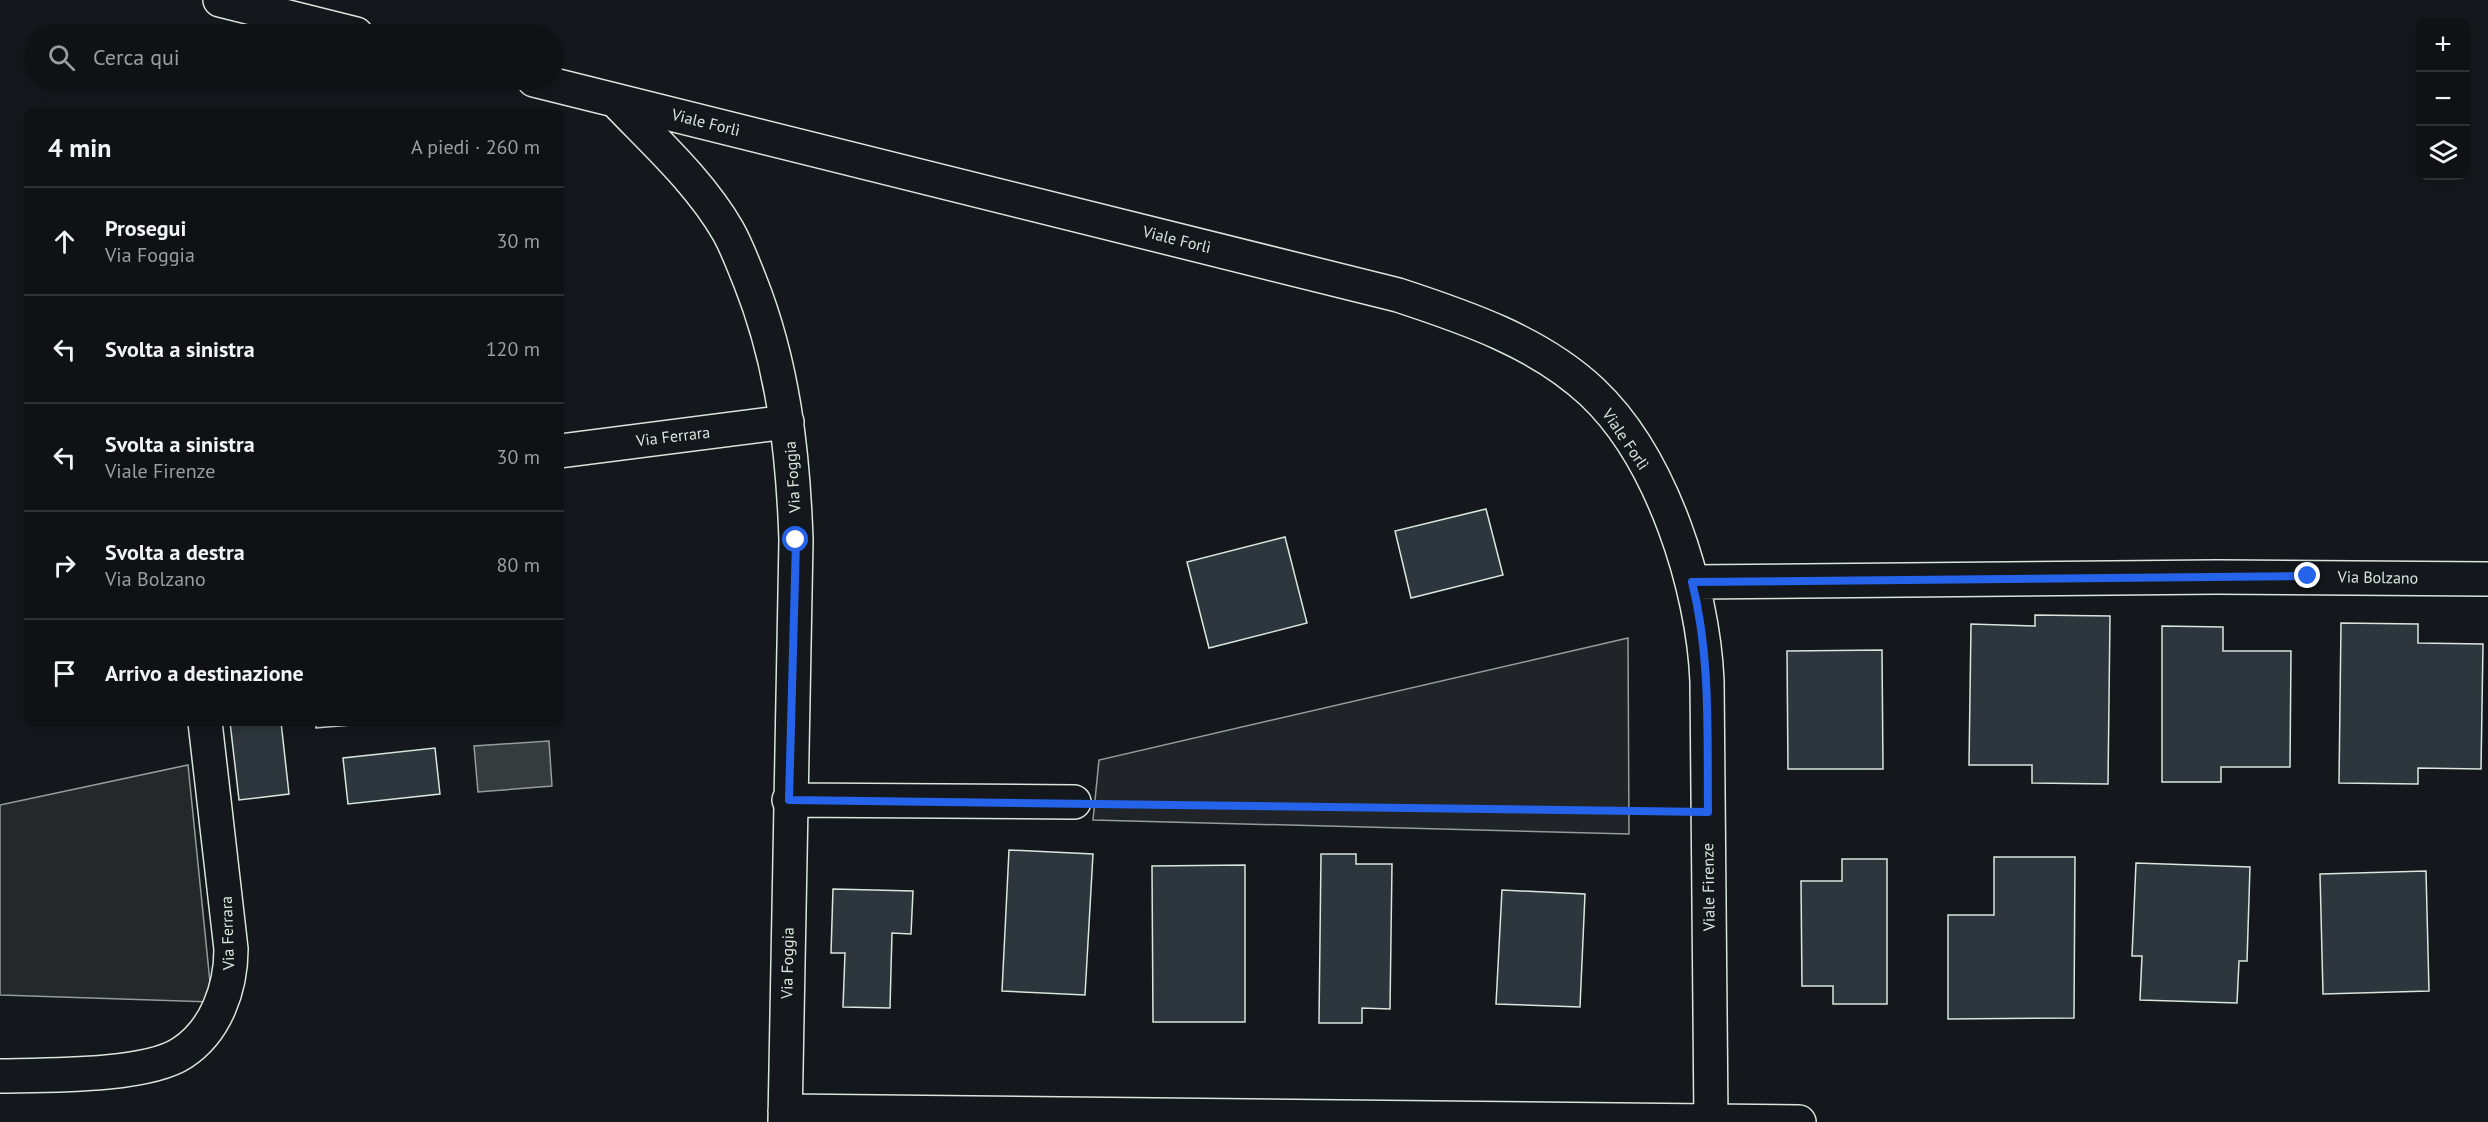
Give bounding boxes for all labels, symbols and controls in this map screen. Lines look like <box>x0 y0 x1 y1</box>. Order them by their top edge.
map controls <box>2416 18 2470 180</box>
button: + <box>2416 18 2470 72</box>
search box <box>24 24 564 90</box>
icon: search <box>45 41 78 74</box>
text: Cerca qui <box>93 43 180 71</box>
button: − <box>2416 72 2470 126</box>
street label: Viale Forlì <box>669 104 742 140</box>
button: layers <box>2416 126 2470 180</box>
text: 4 min <box>48 131 111 164</box>
text: A piedi · 260 m <box>411 134 540 160</box>
text: Prosegui <box>105 214 186 242</box>
street label: Viale Forlì <box>1140 221 1213 257</box>
icon: ahead <box>48 225 81 258</box>
text: 30 m <box>497 228 540 254</box>
text: Via Foggia <box>105 242 195 268</box>
icon: left <box>48 333 81 366</box>
text: Svolta a sinistra <box>105 335 255 363</box>
text: 120 m <box>486 336 540 362</box>
street label: Viale Forlì <box>1598 404 1654 473</box>
street label: Via Ferrara <box>634 422 711 451</box>
text: Svolta a sinistra <box>105 430 255 458</box>
street label: Via Foggia <box>780 440 805 515</box>
icon: left <box>48 441 81 474</box>
text: 30 m <box>497 444 540 470</box>
text: Viale Firenze <box>105 458 215 484</box>
route start <box>782 526 808 552</box>
text: Svolta a destra <box>105 538 245 566</box>
icon: right <box>48 549 81 582</box>
text: 80 m <box>497 552 540 578</box>
route end <box>2294 562 2320 588</box>
text: Via Bolzano <box>105 566 206 592</box>
street label: Via Bolzano <box>2337 566 2418 588</box>
icon: arrive <box>48 657 81 690</box>
text: Arrivo a destinazione <box>105 659 304 687</box>
street label: Viale Firenze <box>1697 843 1719 932</box>
street label: Via Ferrara <box>216 896 238 971</box>
street label: Via Foggia <box>776 927 798 1000</box>

